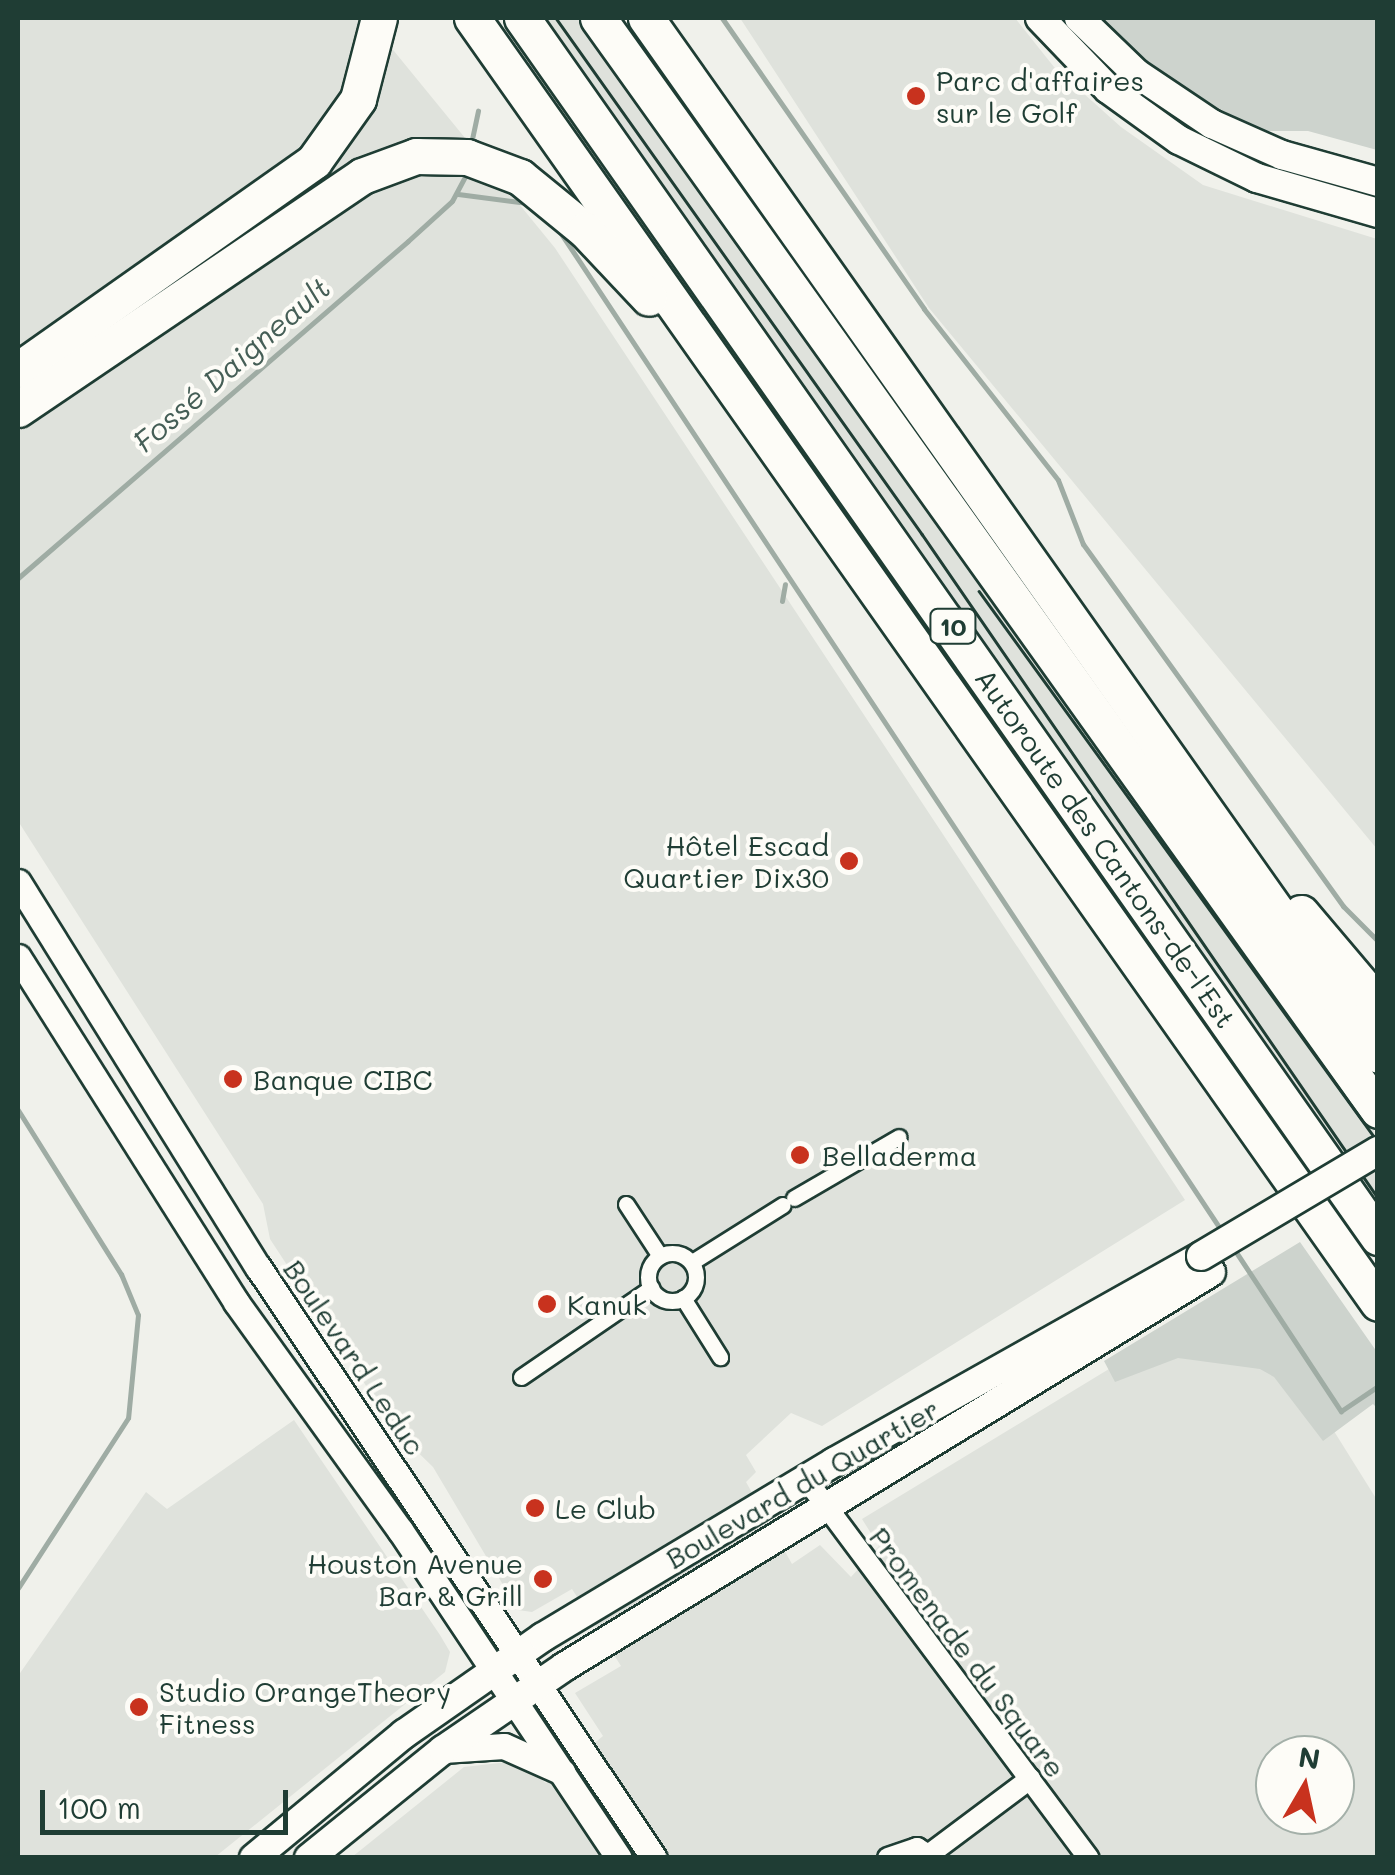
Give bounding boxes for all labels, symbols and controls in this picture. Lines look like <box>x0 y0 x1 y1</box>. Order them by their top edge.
place label: Parc d'affaires sur le Golf <box>936 63 1144 129</box>
marker: Parc d'affaires sur le Golf <box>905 85 927 107</box>
water label: Fossé Daigneault <box>125 269 337 459</box>
road number: 10 <box>928 606 978 646</box>
street label: Autoroute des Cantons-de-l'Est <box>969 662 1243 1034</box>
place label: Hôtel Escad Quartier Dix30 <box>623 828 829 894</box>
marker: Hôtel Escad Quartier Dix30 <box>838 850 860 872</box>
place label: Banque CIBC <box>253 1062 433 1096</box>
marker: Banque CIBC <box>222 1068 244 1090</box>
place label: Belladerma <box>822 1138 977 1172</box>
marker: Belladerma <box>787 1142 813 1168</box>
street label: Boulevard Leduc <box>277 1253 433 1461</box>
place label: Kanuk <box>567 1287 647 1321</box>
marker: Kanuk <box>536 1293 558 1315</box>
street label: Boulevard du Quartier <box>660 1391 944 1575</box>
place label: Le Club <box>555 1491 656 1525</box>
marker: Le Club <box>524 1497 546 1519</box>
street label: Promenade du Square <box>863 1520 1073 1784</box>
place label: Houston Avenue Bar & Grill <box>307 1546 523 1612</box>
marker: Houston Avenue Bar & Grill <box>532 1568 554 1590</box>
place label: Studio OrangeTheory Fitness <box>159 1674 451 1740</box>
marker: Studio OrangeTheory Fitness <box>128 1696 150 1718</box>
north arrow <box>1255 1735 1355 1835</box>
text: N <box>1296 1738 1323 1777</box>
scale bar <box>45 1770 292 1832</box>
text: 100 m <box>57 1787 141 1827</box>

